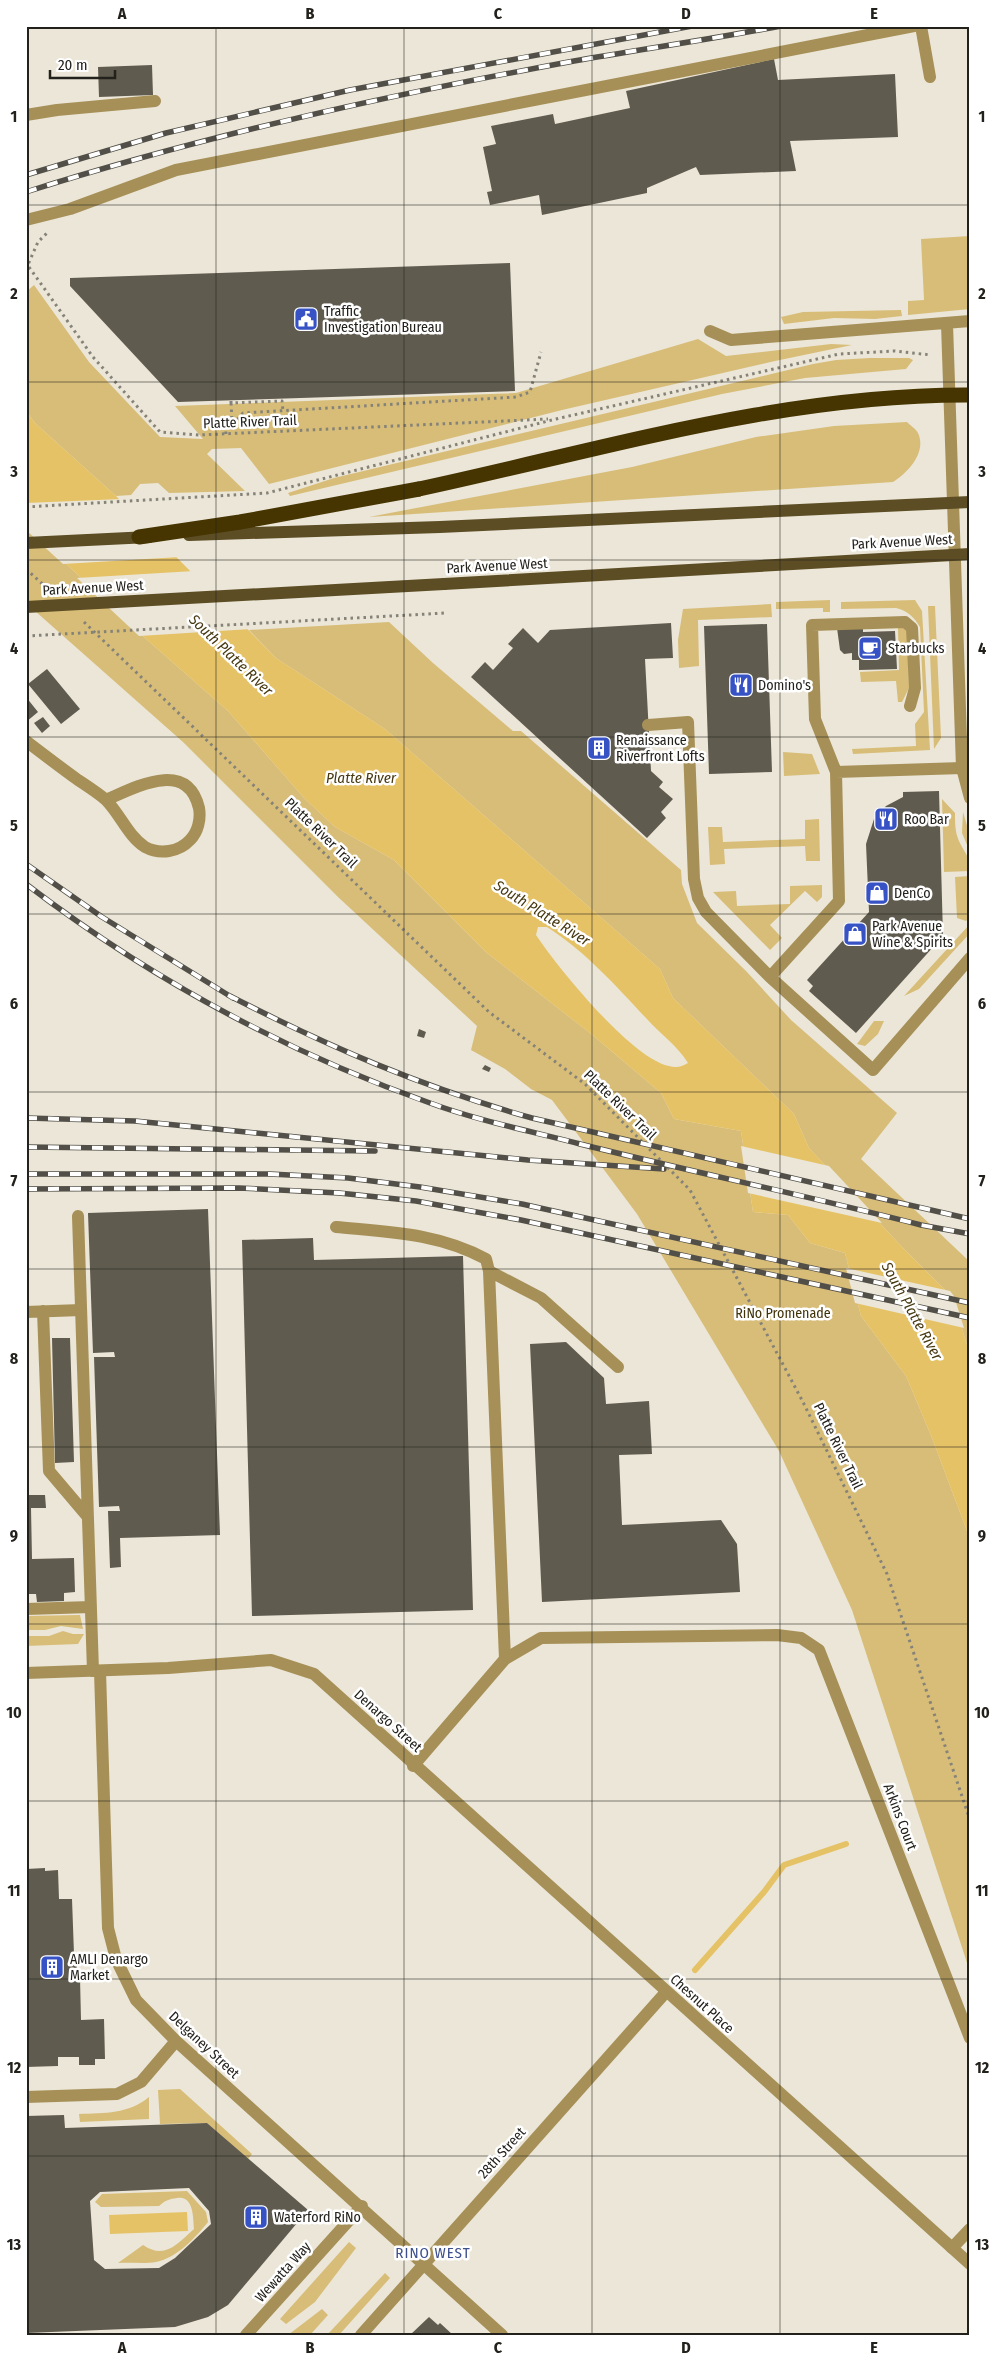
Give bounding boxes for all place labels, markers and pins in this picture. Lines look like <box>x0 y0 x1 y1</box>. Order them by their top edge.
place label: Traffic Investigation Bureau <box>324 303 442 336</box>
public building icon: Traffic Investigation Bureau <box>293 306 319 332</box>
cafe icon: Starbucks <box>857 635 883 661</box>
place label: Starbucks <box>888 640 944 657</box>
restaurant icon: Domino's <box>728 672 754 698</box>
place label: Domino's <box>758 677 811 694</box>
place label: Renaissance Riverfront Lofts <box>616 732 705 765</box>
building icon: Renaissance Riverfront Lofts <box>586 735 612 761</box>
restaurant icon: Roo Bar <box>873 806 899 832</box>
place label: Roo Bar <box>904 811 949 828</box>
shop icon: DenCo <box>864 880 890 906</box>
place label: DenCo <box>894 885 931 902</box>
place label: Park Avenue Wine & Spirits <box>872 918 953 951</box>
shop icon: Park Avenue Wine & Spirits <box>842 921 868 947</box>
place label: AMLI Denargo Market <box>70 1951 148 1984</box>
building icon: AMLI Denargo Market <box>39 1954 65 1980</box>
building icon: Waterford RiNo <box>243 2204 269 2230</box>
place label: Waterford RiNo <box>274 2209 361 2226</box>

